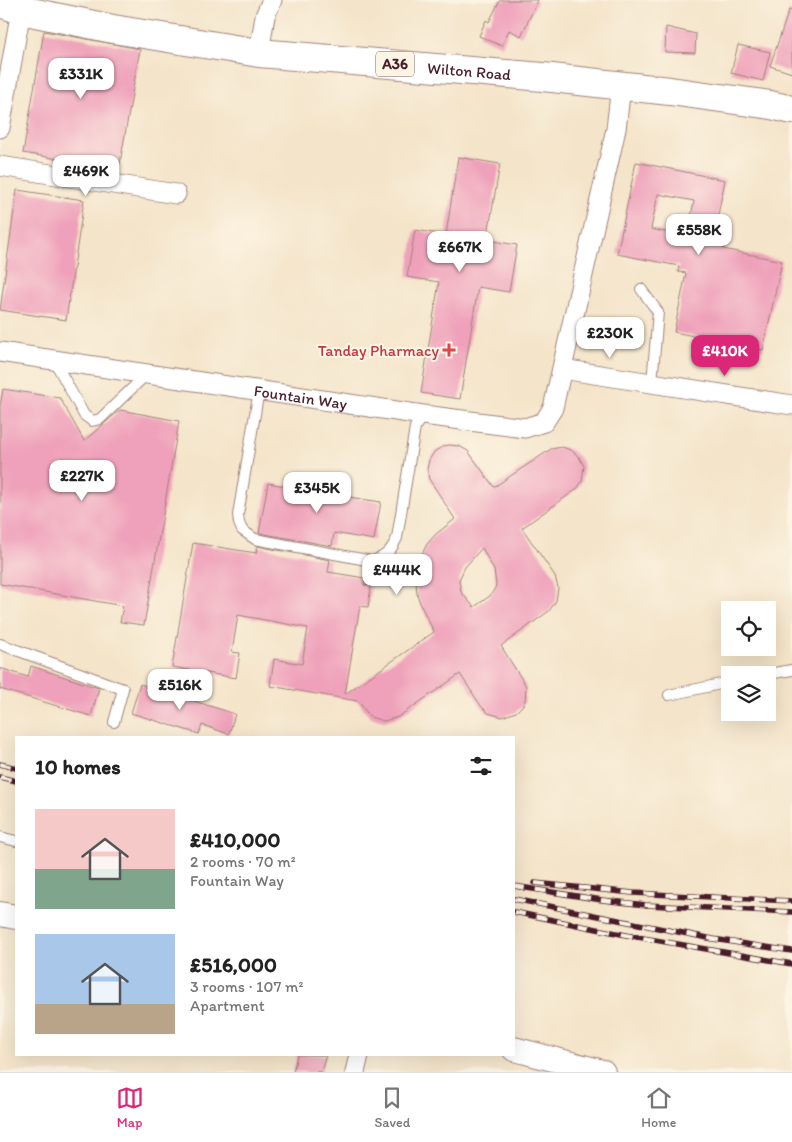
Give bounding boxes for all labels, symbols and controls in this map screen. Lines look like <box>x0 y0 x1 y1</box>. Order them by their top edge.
road number: A36 <box>376 52 414 76</box>
pin: £331K <box>46 58 116 100</box>
street label: Wilton Road <box>426 58 512 84</box>
text: £331K <box>59 64 103 83</box>
pin: £469K <box>51 154 121 197</box>
text: £469K <box>63 161 109 180</box>
pin: £558K <box>664 214 734 256</box>
text: £558K <box>677 220 721 239</box>
pin: £667K <box>425 230 495 273</box>
text: £667K <box>438 237 482 256</box>
pin: £230K <box>575 316 645 359</box>
text: £230K <box>587 323 633 342</box>
pin: £410K <box>690 334 760 377</box>
place label: Tanday Pharmacy <box>318 341 439 360</box>
text: £410K <box>702 341 748 360</box>
marker: Tanday Pharmacy <box>443 344 455 356</box>
street label: Fountain Way <box>253 380 349 413</box>
pin: £227K <box>47 460 117 502</box>
text: £227K <box>60 466 104 485</box>
pin: £345K <box>282 472 352 514</box>
text: £345K <box>294 478 340 497</box>
pin: £444K <box>362 554 432 596</box>
text: £444K <box>373 560 421 579</box>
map controls <box>721 601 776 721</box>
button: locate <box>721 601 776 656</box>
button: layers <box>721 666 776 721</box>
pin: £516K <box>145 668 215 711</box>
text: £516K <box>158 675 202 694</box>
icon: filters <box>467 752 495 780</box>
text: 10 homes <box>35 754 121 779</box>
text: £410,000 <box>190 827 280 852</box>
icon: home <box>75 829 135 889</box>
text: 2 rooms · 70 m² <box>190 852 296 871</box>
text: Fountain Way <box>190 871 284 890</box>
text: £516,000 <box>190 952 277 977</box>
icon: home <box>75 954 135 1014</box>
text: 3 rooms · 107 m² <box>190 977 303 996</box>
text: Apartment <box>190 996 265 1015</box>
tab: Map <box>116 1084 144 1131</box>
tab: Saved <box>375 1084 410 1131</box>
tab: Home <box>641 1084 677 1131</box>

